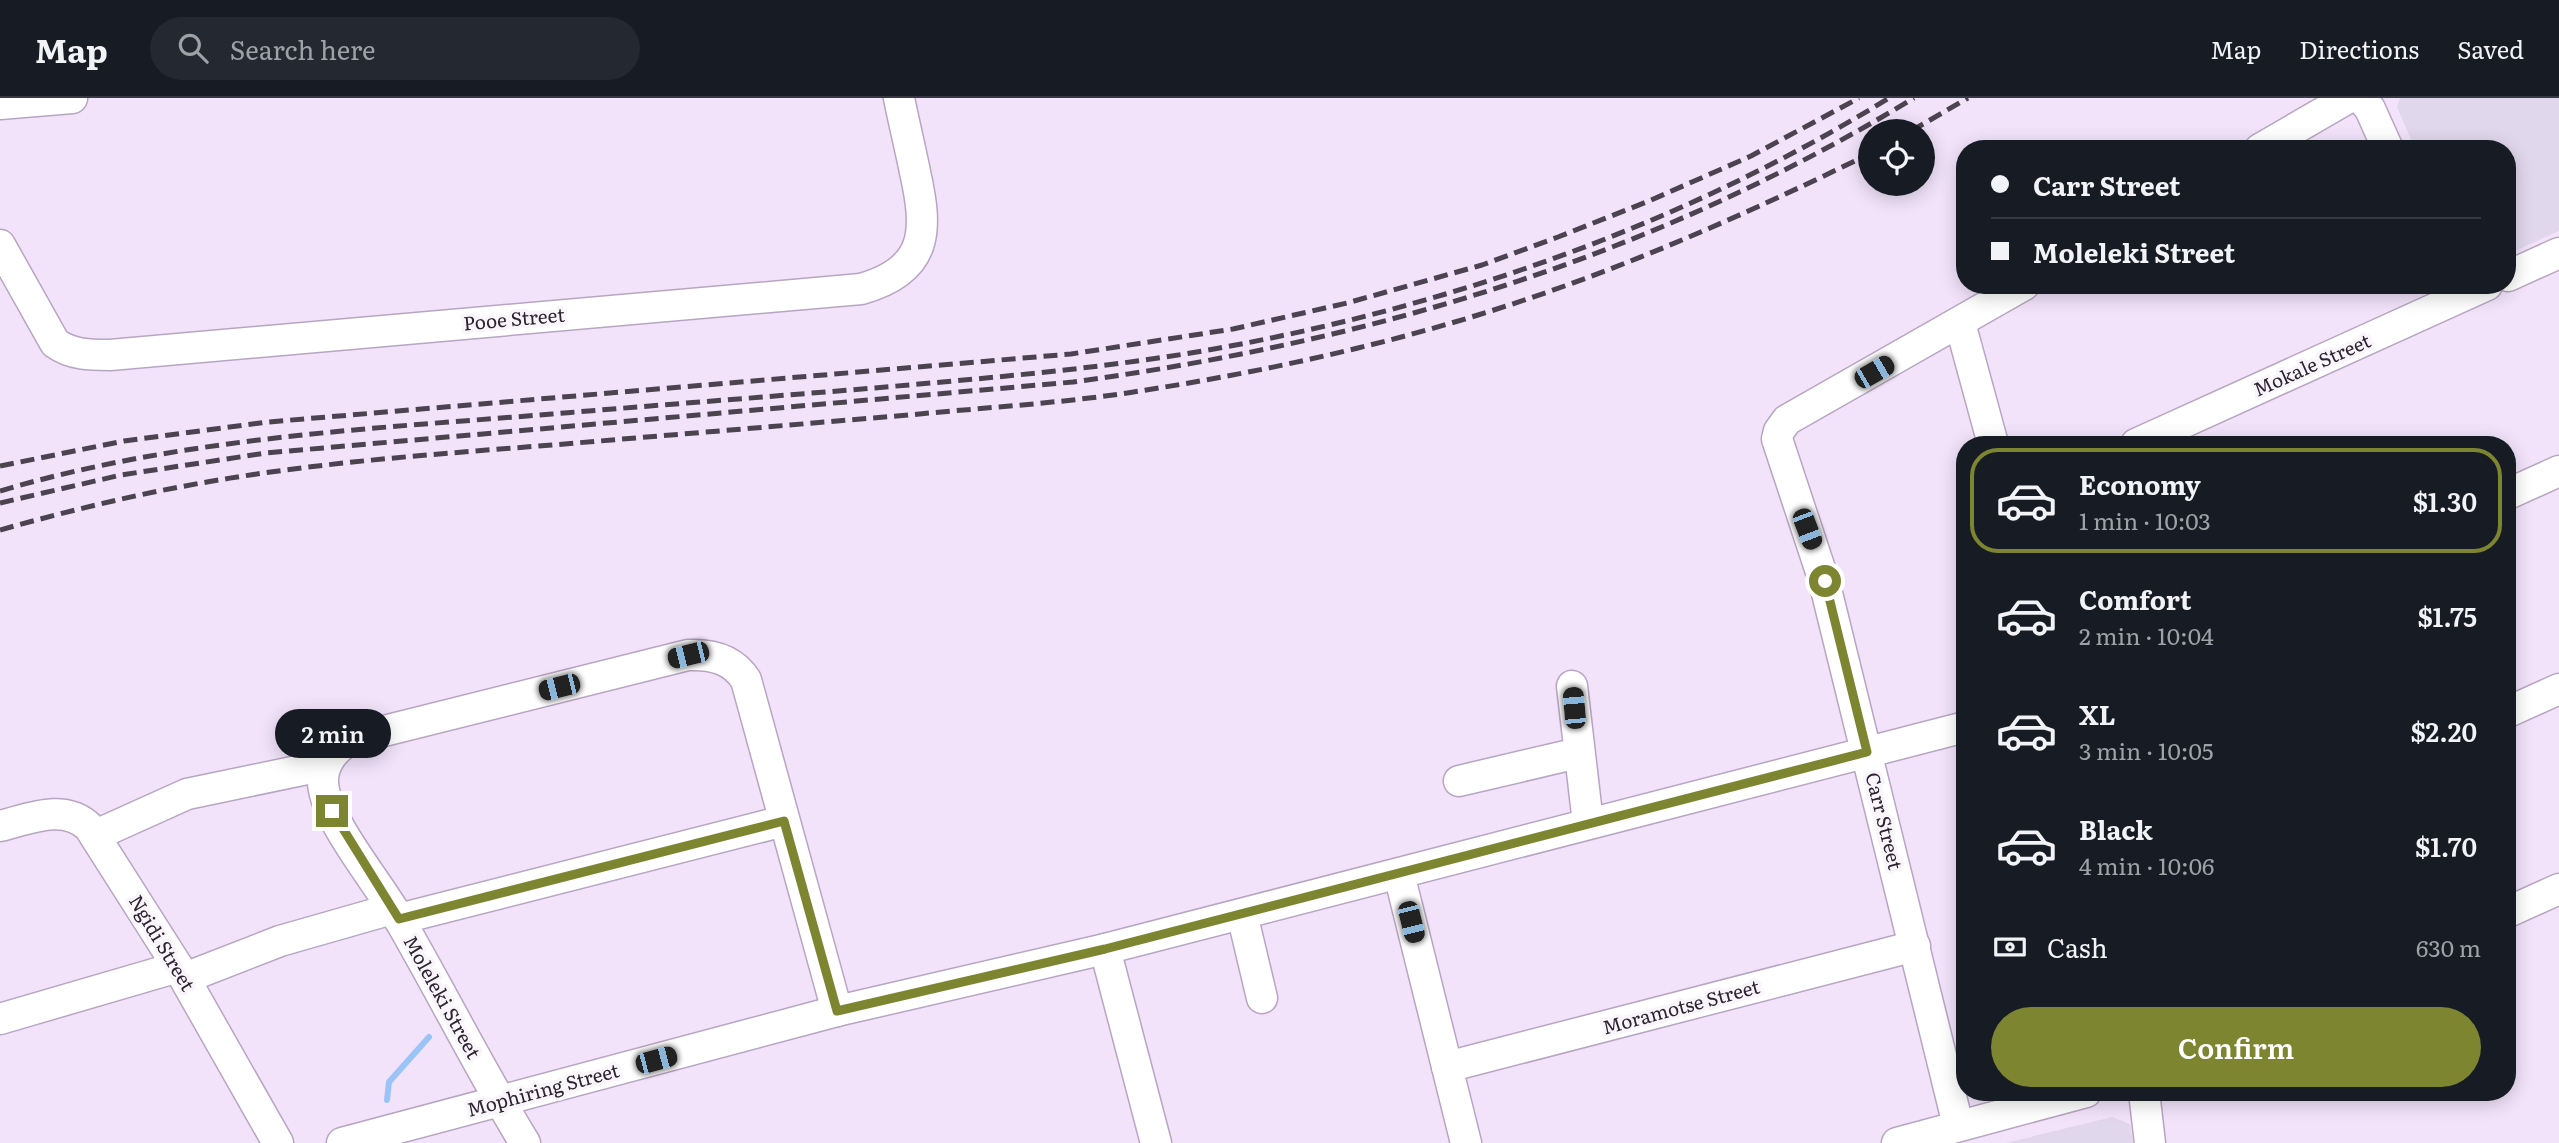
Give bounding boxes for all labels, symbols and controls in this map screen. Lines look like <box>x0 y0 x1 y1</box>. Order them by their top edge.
search box <box>150 17 640 80</box>
text: Map <box>35 24 108 73</box>
icon: search <box>174 29 212 67</box>
text: Search here <box>230 29 376 68</box>
text: Map <box>2210 31 2261 66</box>
text: Directions <box>2299 31 2419 66</box>
text: Saved <box>2457 31 2524 66</box>
map controls <box>1858 119 1935 196</box>
button: locate <box>1858 119 1935 196</box>
text: Carr Street <box>2033 165 2181 204</box>
text: Moleleki Street <box>2033 232 2235 271</box>
street label: Pooe Street <box>462 300 566 336</box>
street label: Mokale Street <box>2249 326 2375 402</box>
car <box>1851 352 1898 392</box>
text: Economy <box>2079 464 2201 503</box>
icon: car <box>1995 469 2058 532</box>
text: $1.30 <box>2413 481 2477 520</box>
text: 1 min · 10:03 <box>2079 503 2211 537</box>
car <box>1790 506 1825 552</box>
route start <box>1809 565 1841 597</box>
text: Comfort <box>2079 579 2191 618</box>
icon: car <box>1995 584 2058 647</box>
text: $1.75 <box>2417 596 2477 635</box>
text: 2 min · 10:04 <box>2079 618 2214 652</box>
car <box>666 640 711 670</box>
car <box>537 672 582 702</box>
car <box>1562 686 1587 730</box>
text: XL <box>2079 694 2116 733</box>
icon: car <box>1995 699 2058 762</box>
callout: 2 min <box>274 710 390 758</box>
text: $2.20 <box>2410 711 2477 750</box>
text: 2 min <box>301 716 365 750</box>
text: 3 min · 10:05 <box>2079 733 2213 767</box>
street label: Carr Street <box>1859 769 1911 873</box>
route end <box>316 795 348 827</box>
text: Black <box>2079 809 2153 848</box>
icon: car <box>1995 814 2058 877</box>
text: $1.70 <box>2415 826 2477 865</box>
text: 4 min · 10:06 <box>2079 848 2214 882</box>
street label: Ngidi Street <box>123 889 203 996</box>
car <box>1396 899 1427 945</box>
text: Cash <box>2047 927 2108 966</box>
icon: cash <box>1991 928 2029 966</box>
street label: Moleleki Street <box>397 930 489 1064</box>
text: 630 m <box>2416 930 2481 964</box>
street label: Moramotse Street <box>1599 972 1763 1040</box>
button: Confirm <box>1991 1007 2481 1087</box>
car <box>633 1044 680 1076</box>
street label: Mophiring Street <box>463 1055 622 1123</box>

